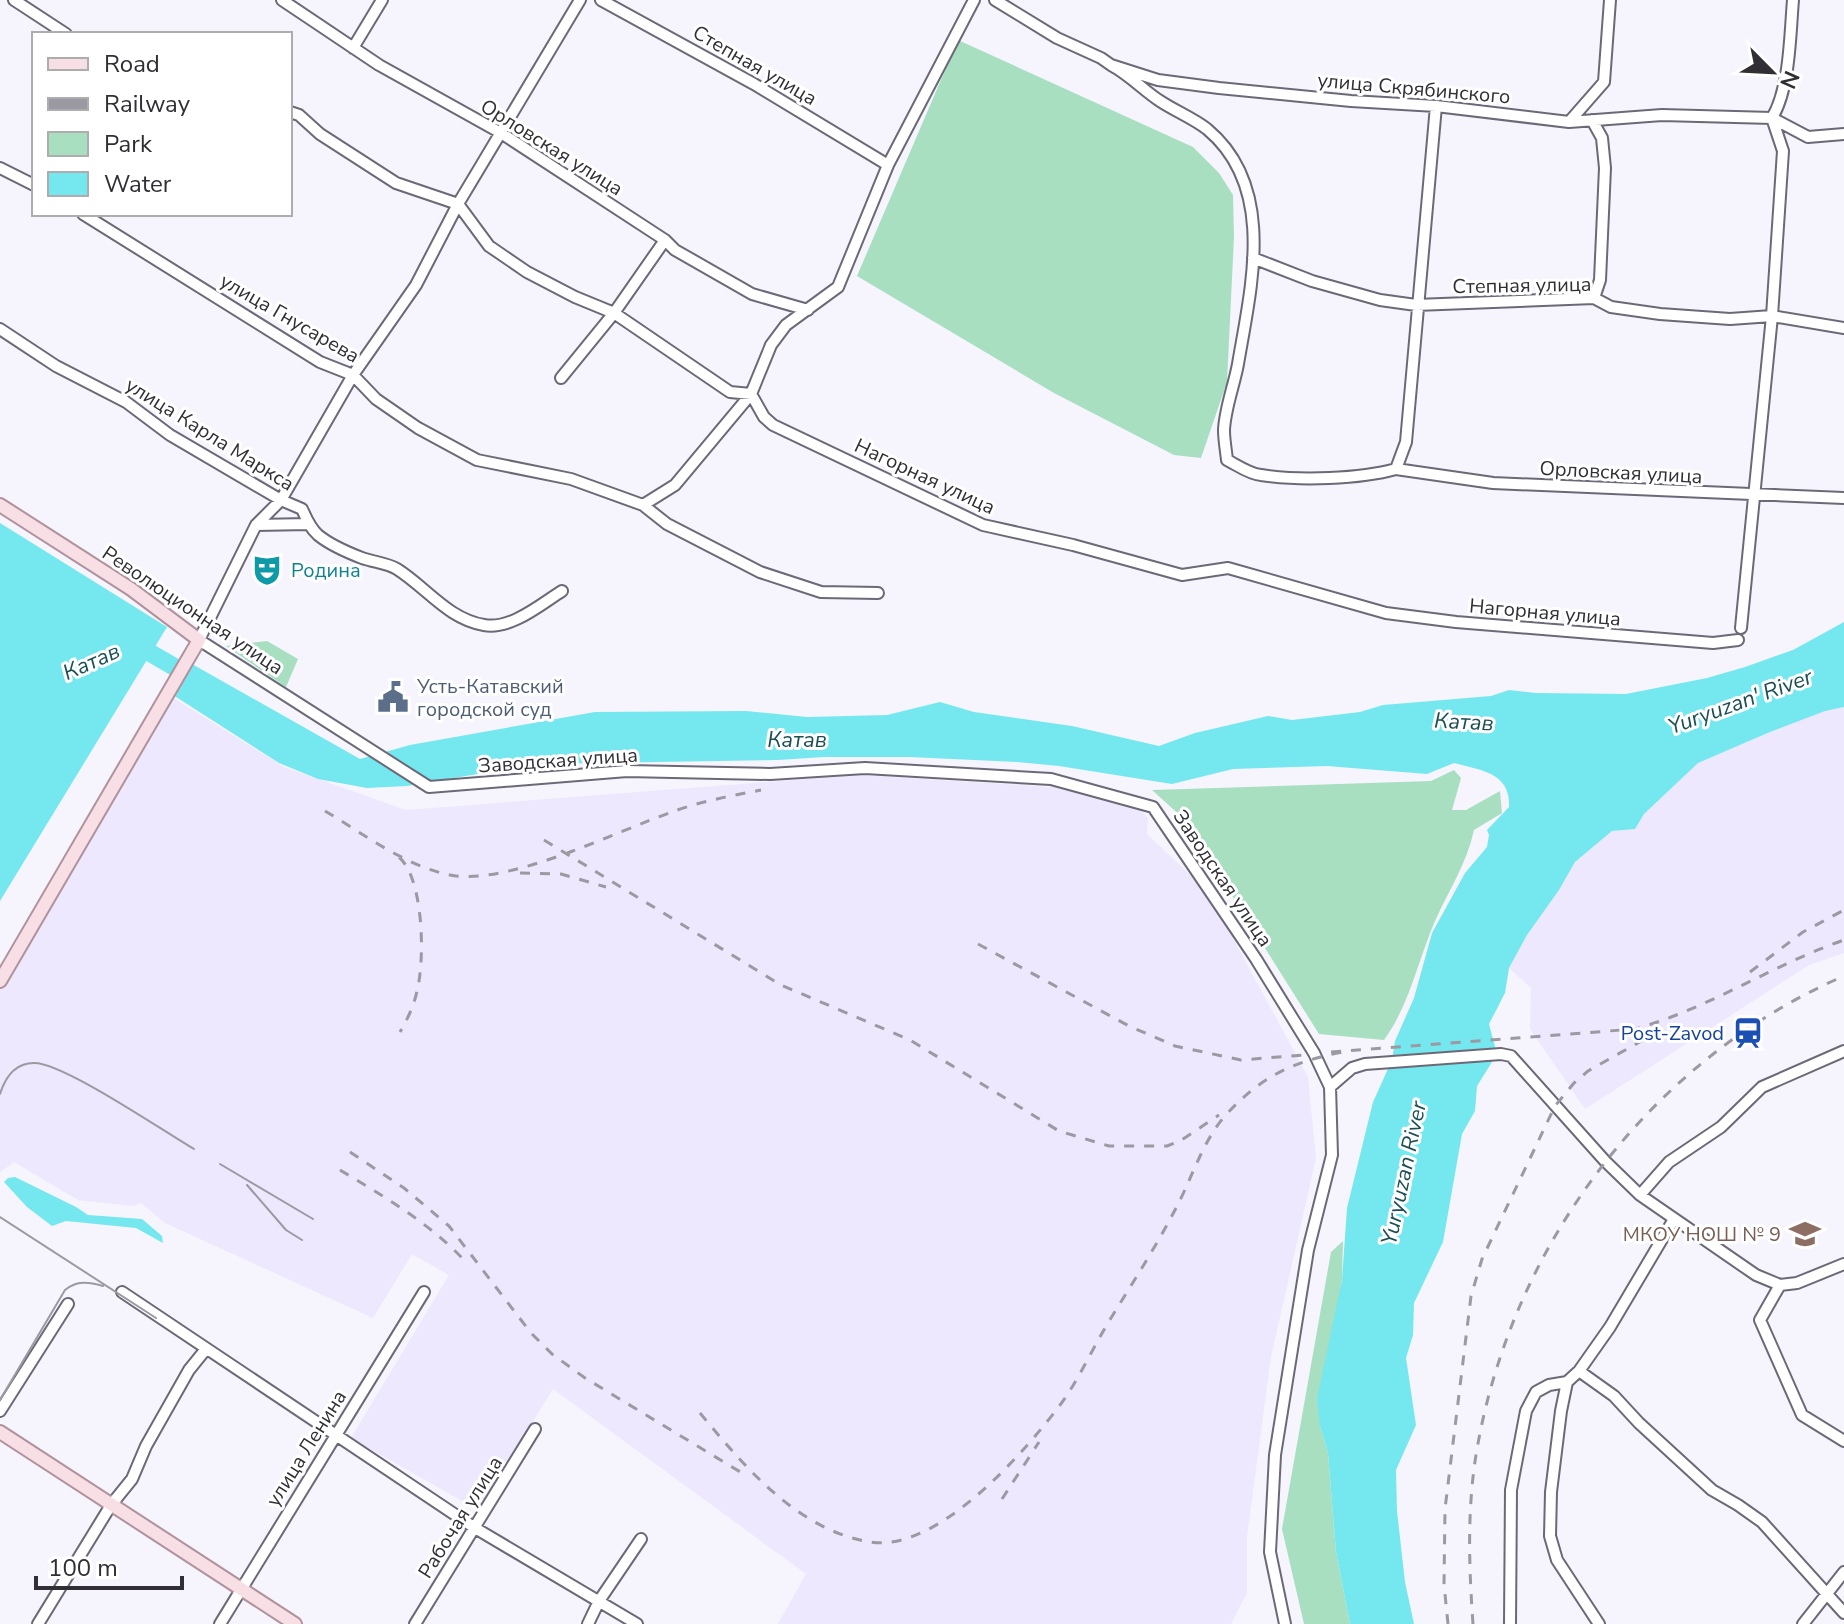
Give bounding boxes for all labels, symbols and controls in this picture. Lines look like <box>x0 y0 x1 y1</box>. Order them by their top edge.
street label: Степная улица <box>688 19 822 112</box>
legend <box>32 32 292 216</box>
north arrow <box>1732 32 1812 112</box>
text: Road <box>104 48 160 80</box>
text: N <box>1772 66 1806 93</box>
street label: улица Скрябинского <box>1316 67 1512 110</box>
text: Railway <box>104 88 191 120</box>
street label: Орловская улица <box>475 93 628 202</box>
text: Park <box>104 128 153 160</box>
text: Water <box>104 168 172 200</box>
street label: улица Гнусарева <box>215 268 364 369</box>
street label: Степная улица <box>1452 271 1592 300</box>
street label: улица Карла Маркса <box>120 372 299 497</box>
street label: Нагорная улица <box>850 432 999 521</box>
street label: Орловская улица <box>1539 455 1703 490</box>
street label: Революционная улица <box>97 540 289 681</box>
theatre icon: Родина <box>250 553 284 587</box>
place label: Родина <box>291 557 361 584</box>
street label: Нагорная улица <box>1468 592 1622 633</box>
water label: Катав <box>58 636 125 688</box>
water label: Yuryuzan' River <box>1664 662 1818 742</box>
place label: Усть-Катавский городской суд <box>416 673 564 723</box>
public building icon: Усть-Катавский городской суд <box>376 680 410 714</box>
water label: Катав <box>1433 705 1495 739</box>
water label: Катав <box>767 725 827 755</box>
street label: Заводская улица <box>477 741 639 780</box>
street label: Заводская улица <box>1167 804 1279 952</box>
station icon: Post-Zavod <box>1731 1016 1765 1050</box>
place label: Post-Zavod <box>1621 1020 1724 1047</box>
water label: Yuryuzan River <box>1374 1097 1434 1248</box>
school or university icon: МКОУ НОШ № 9 <box>1788 1217 1822 1251</box>
place label: МКОУ НОШ № 9 <box>1623 1221 1781 1248</box>
street label: улица Ленина <box>260 1385 353 1512</box>
street label: Рабочая улица <box>412 1451 509 1584</box>
scale bar <box>36 1540 182 1590</box>
text: 100 m <box>48 1552 118 1584</box>

